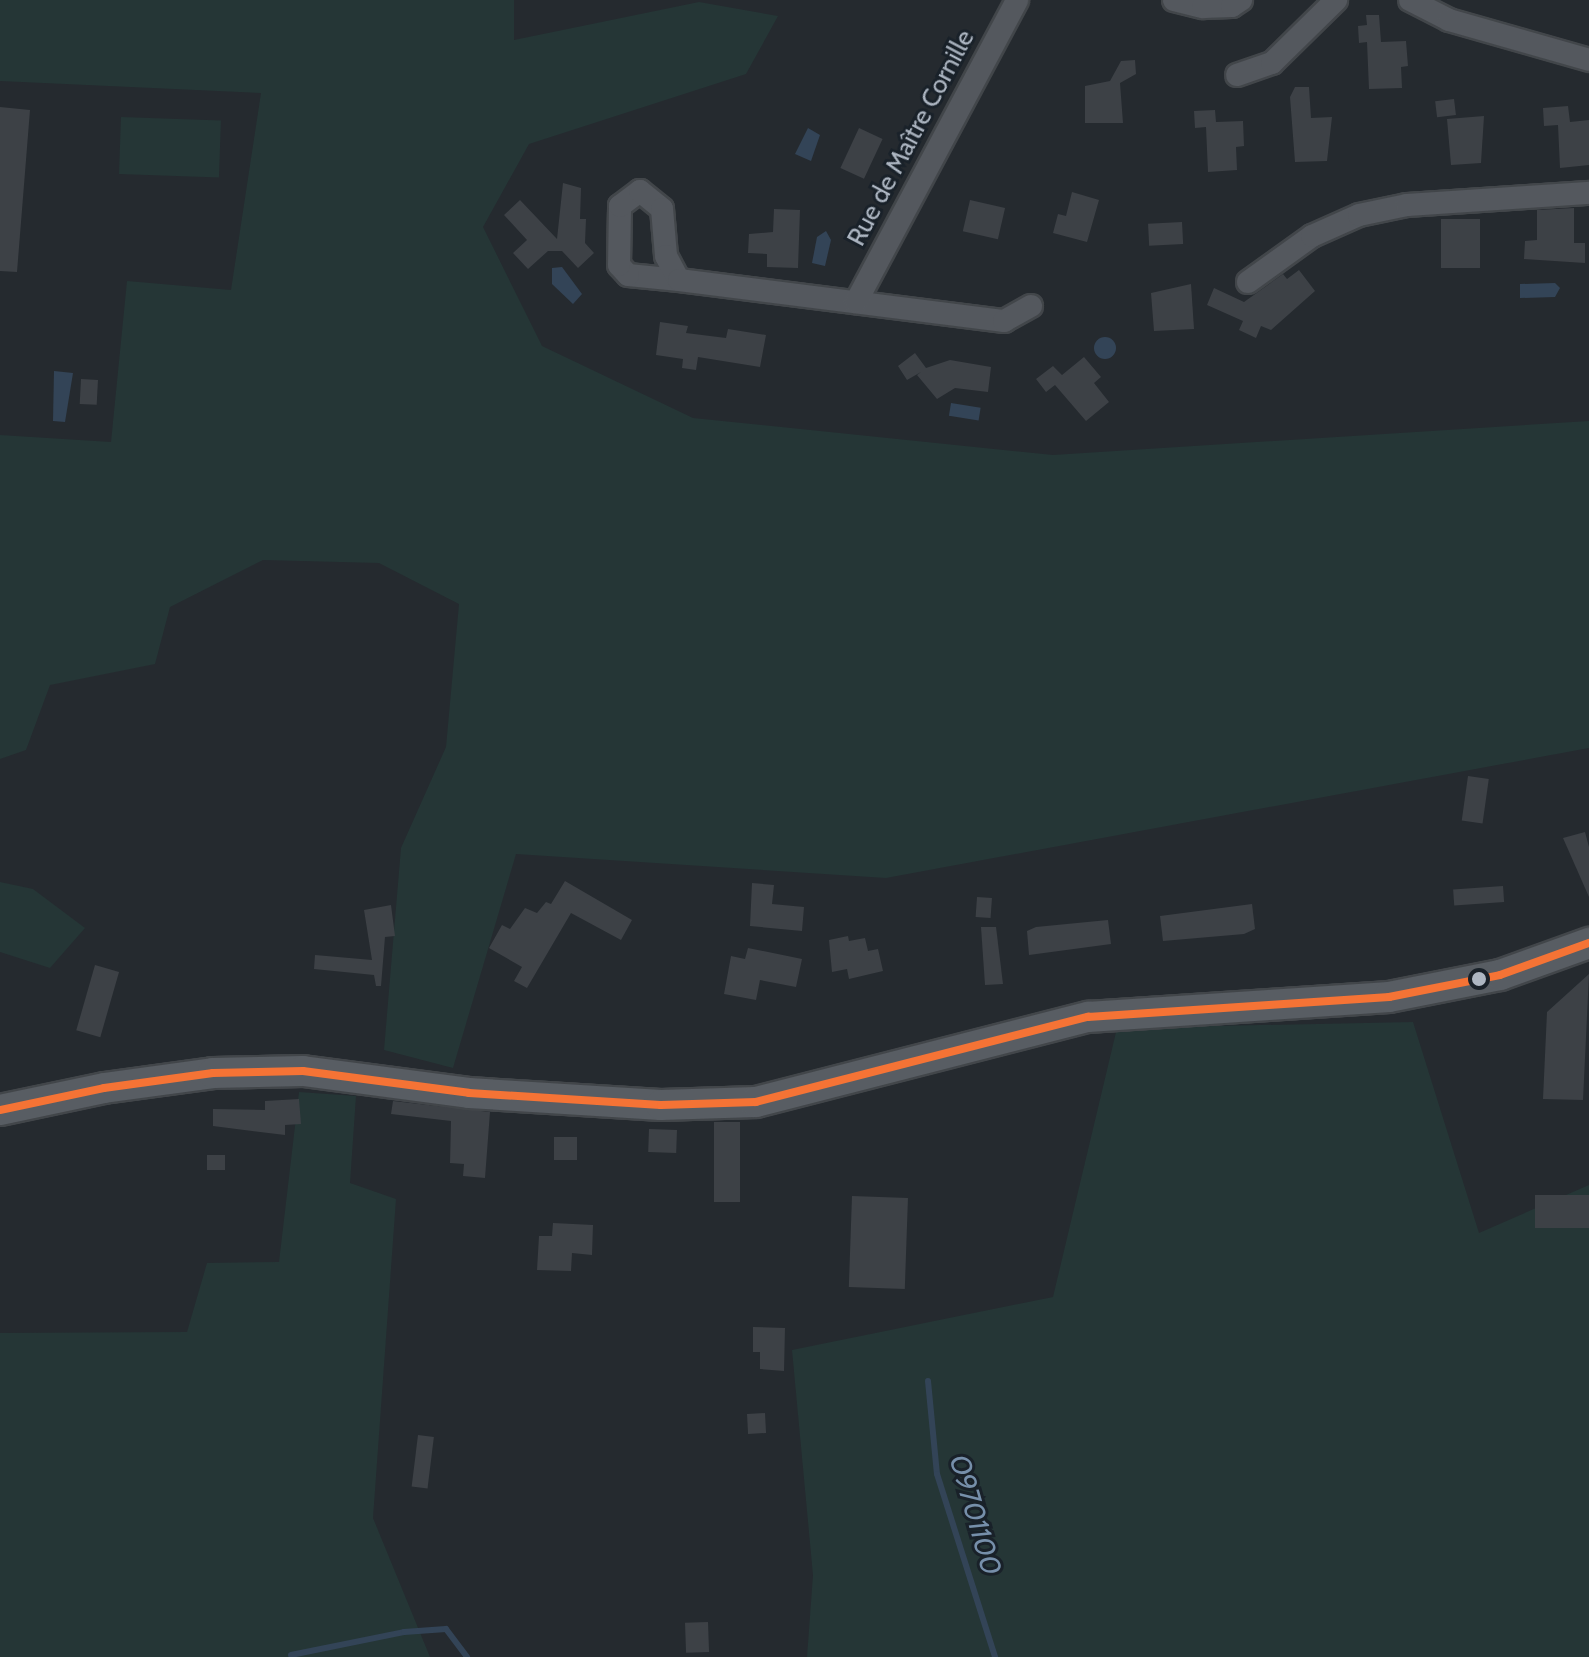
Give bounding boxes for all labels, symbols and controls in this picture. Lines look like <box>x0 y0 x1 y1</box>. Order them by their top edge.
street label: Rue de Maître Cornille <box>841 25 981 251</box>
unlabelled marker <box>1471 971 1487 987</box>
water label: O9701100 <box>943 1451 1009 1579</box>

